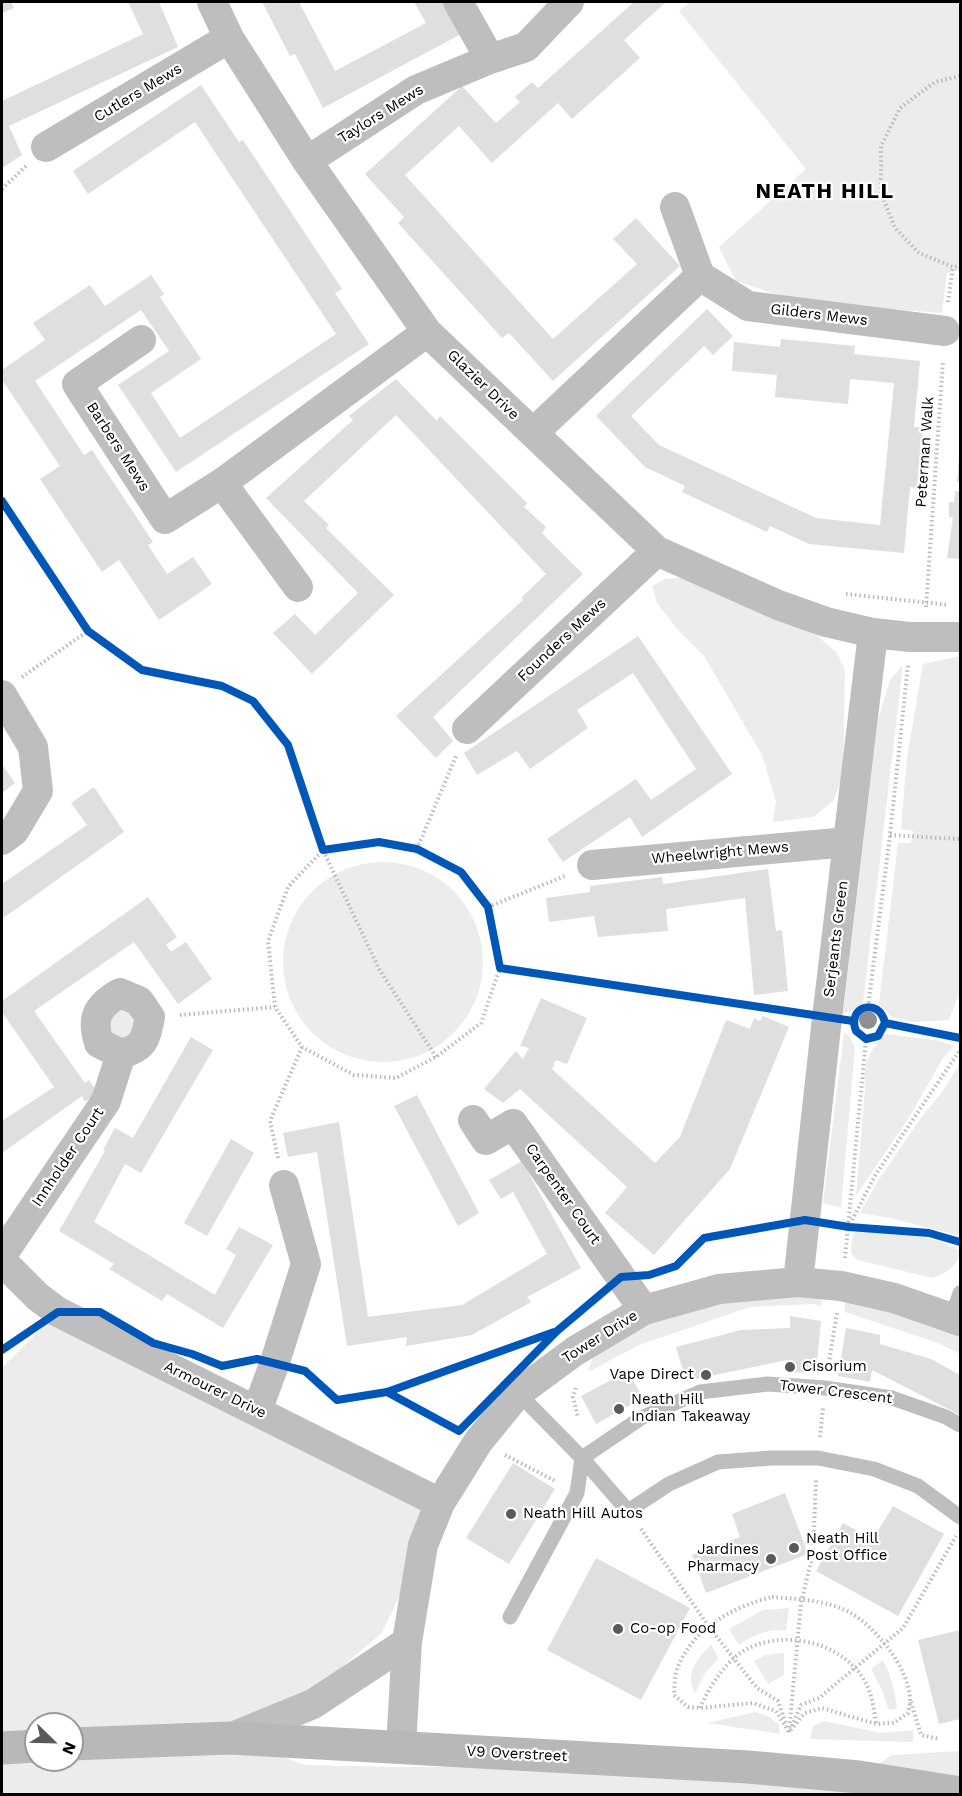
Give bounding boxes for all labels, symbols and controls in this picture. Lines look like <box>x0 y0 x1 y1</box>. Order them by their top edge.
street label: Cutlers Mews <box>91 60 185 126</box>
street label: Taylors Mews <box>335 81 427 147</box>
district label: NEATH HILL <box>755 179 895 205</box>
street label: Gilders Mews <box>769 300 869 330</box>
street label: Glazier Drive <box>443 346 523 424</box>
street label: Peterman Walk <box>912 396 938 508</box>
street label: Barbers Mews <box>82 399 154 495</box>
street label: Founders Mews <box>514 594 610 686</box>
street label: Wheelwright Mews <box>650 838 790 868</box>
street label: Serjeants Green <box>820 880 852 998</box>
street label: Innholder Court <box>28 1104 108 1210</box>
street label: Carpenter Court <box>522 1140 604 1248</box>
street label: Tower Drive <box>559 1307 641 1367</box>
street label: Armourer Drive <box>161 1357 269 1423</box>
place label: Cisorium <box>802 1358 867 1376</box>
marker: Cisorium <box>783 1360 797 1374</box>
place label: Vape Direct <box>610 1366 694 1384</box>
marker: Vape Direct <box>699 1368 713 1382</box>
street label: Tower Crescent <box>779 1376 893 1408</box>
place label: Neath Hill Indian Takeaway <box>631 1391 750 1426</box>
marker: Neath Hill Indian Takeaway <box>612 1402 626 1416</box>
place label: Neath Hill Autos <box>523 1505 643 1523</box>
marker: Neath Hill Autos <box>504 1507 518 1521</box>
place label: Neath Hill Post Office <box>806 1530 887 1565</box>
place label: Jardines Pharmacy <box>687 1541 759 1576</box>
marker: Neath Hill Post Office <box>787 1541 801 1555</box>
marker: Jardines Pharmacy <box>764 1552 778 1566</box>
place label: Co-op Food <box>630 1620 716 1638</box>
marker: Co-op Food <box>611 1622 625 1636</box>
north arrow <box>24 1712 84 1772</box>
text: N <box>58 1739 80 1758</box>
street label: V9 Overstreet <box>466 1742 568 1766</box>

